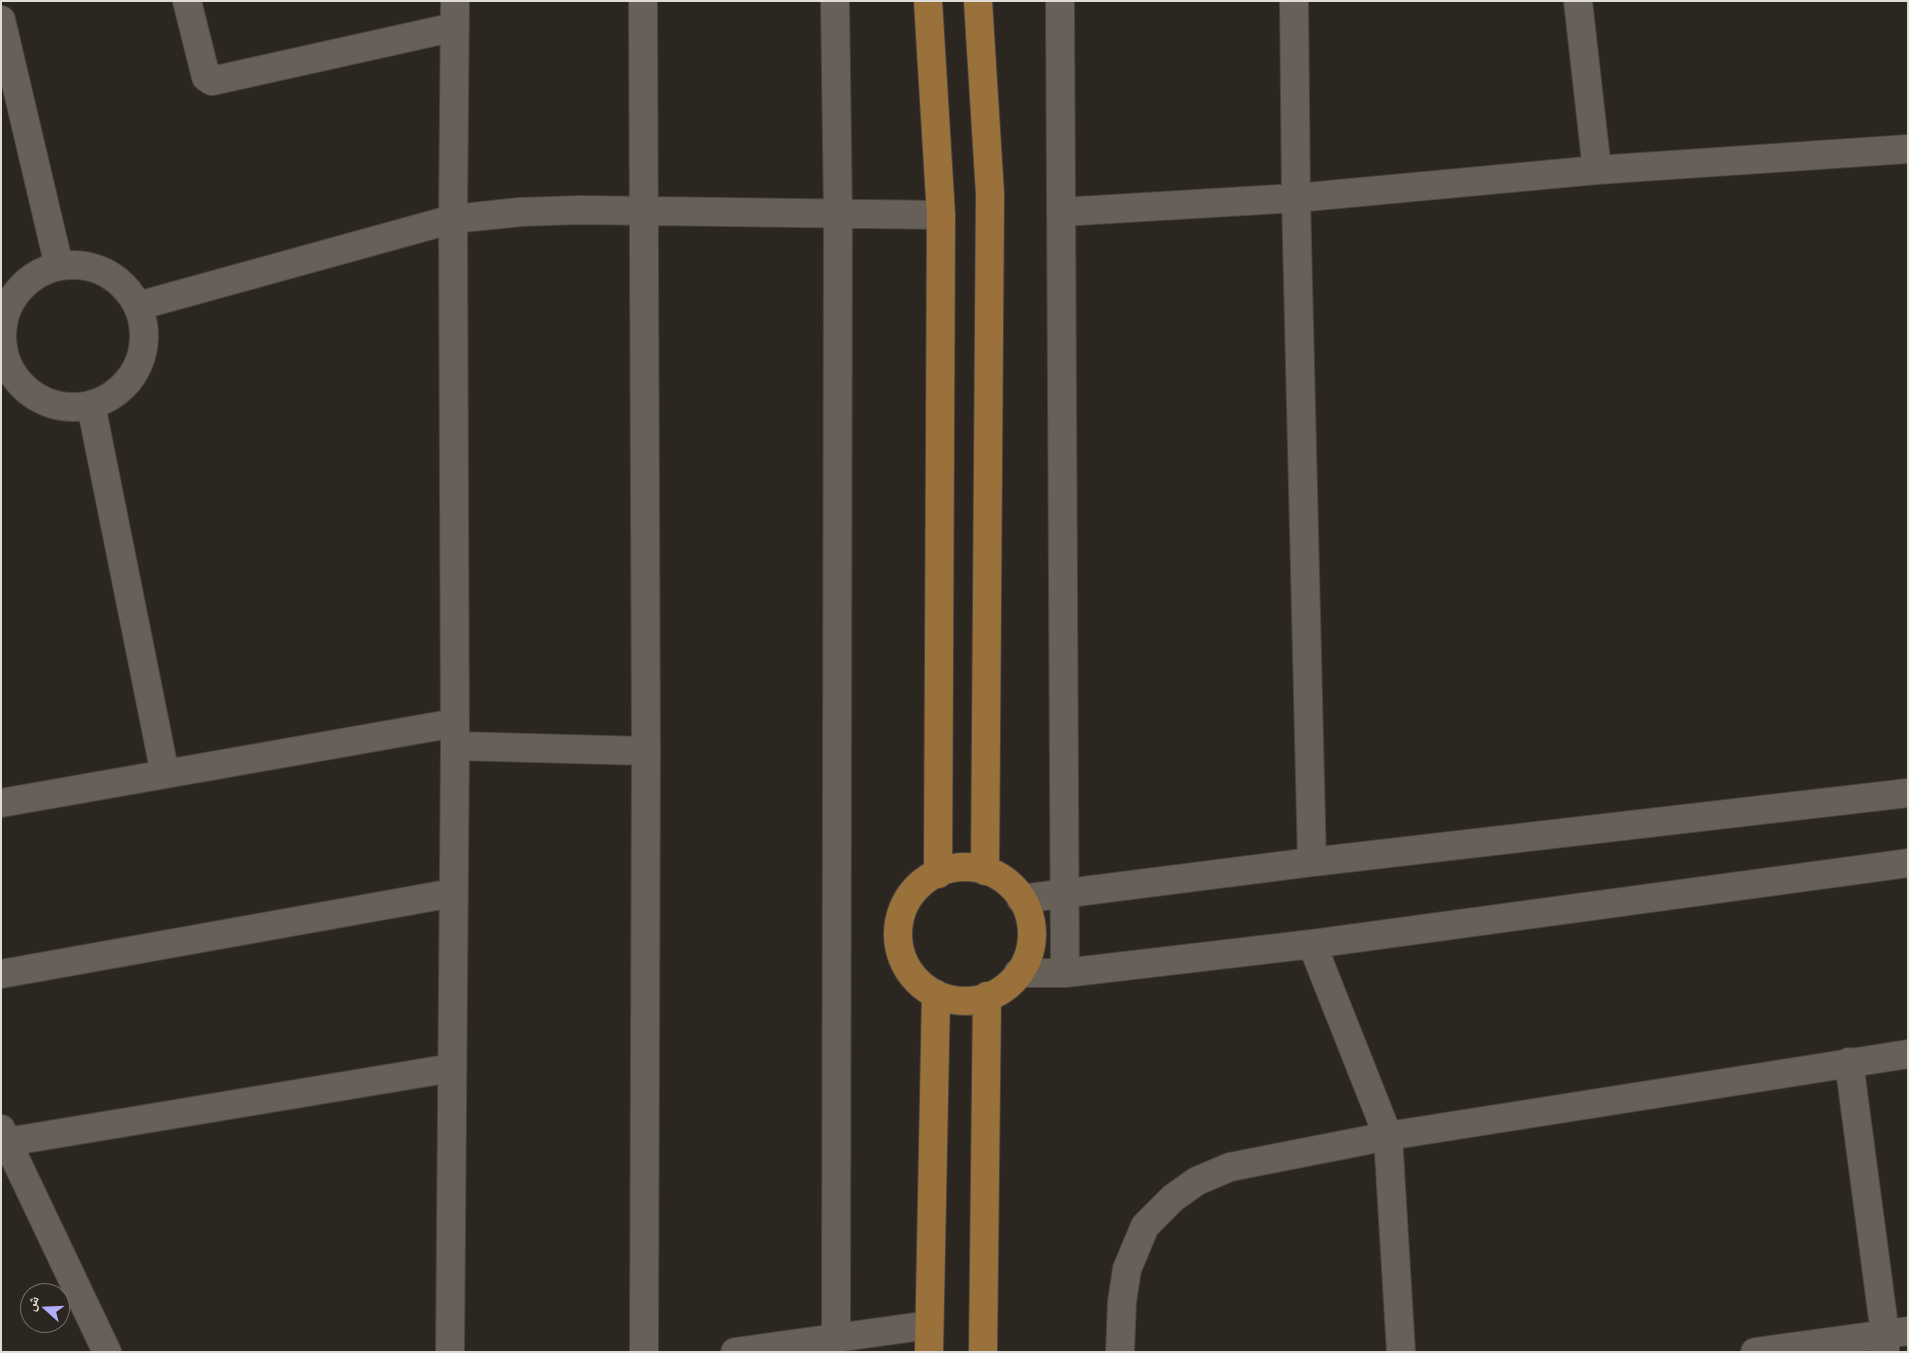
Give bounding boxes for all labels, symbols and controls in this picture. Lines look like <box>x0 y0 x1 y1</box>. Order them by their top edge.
north arrow <box>20 1283 70 1333</box>
text: ش <box>21 1293 42 1313</box>

